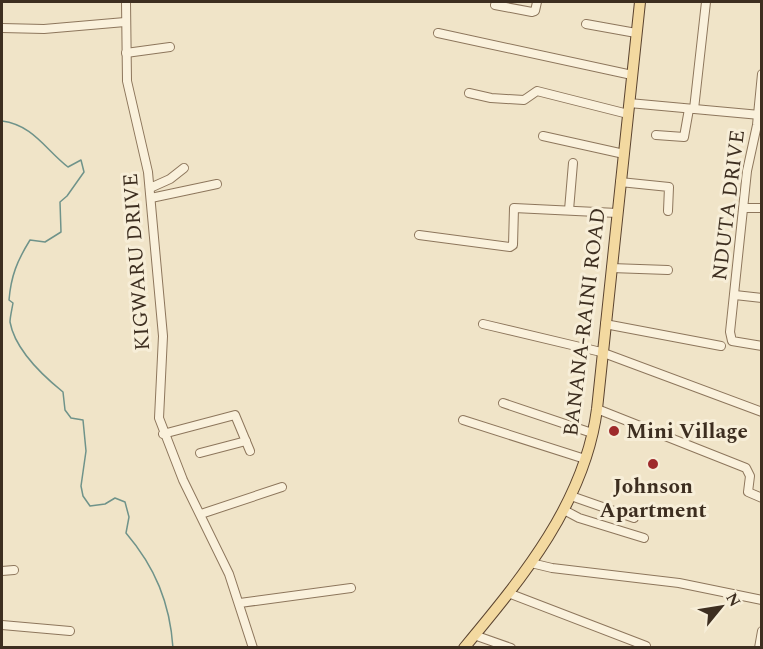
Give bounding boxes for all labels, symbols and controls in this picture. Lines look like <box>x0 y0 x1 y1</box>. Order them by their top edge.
street label: NDUTA DRIVE <box>704 128 754 282</box>
street label: KIGWARU DRIVE <box>115 172 159 352</box>
street label: BANANA-RAINI ROAD <box>555 206 615 438</box>
place label: Mini Village <box>626 416 748 448</box>
marker: Mini Village <box>607 424 621 438</box>
marker: Johnson Apartment <box>646 457 660 471</box>
place label: Johnson Apartment <box>599 471 707 527</box>
north arrow <box>691 577 751 637</box>
text: N <box>719 588 747 612</box>

